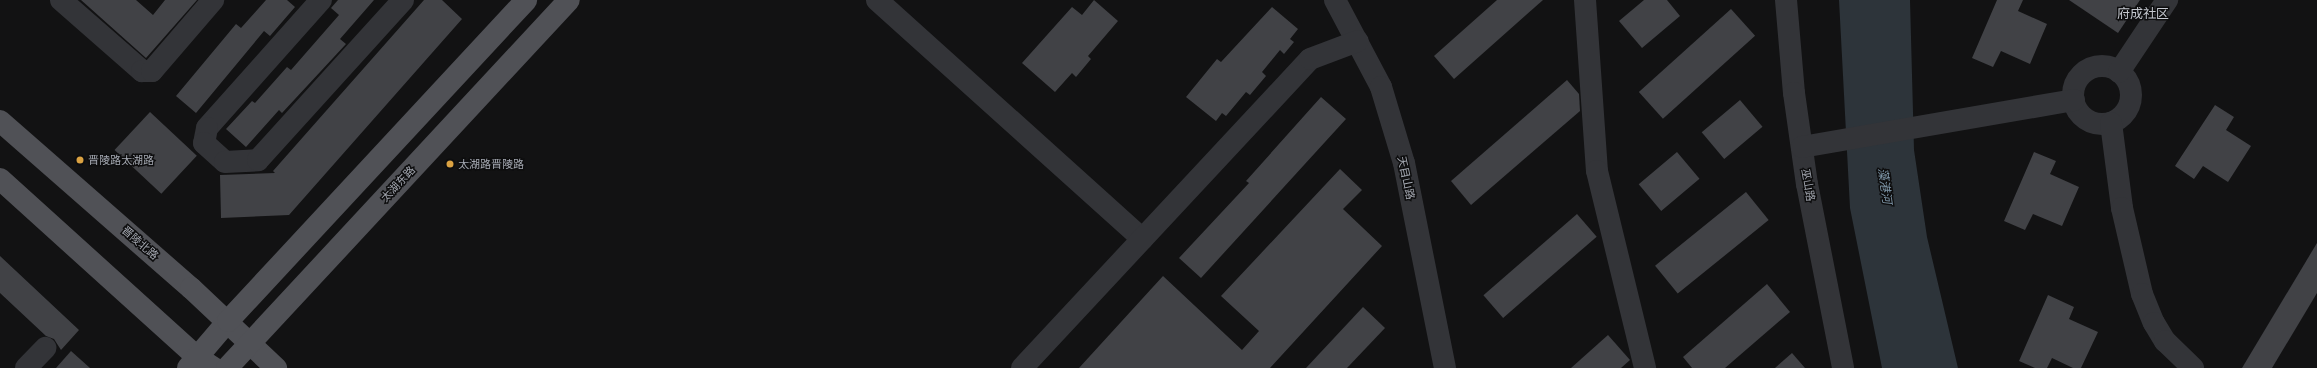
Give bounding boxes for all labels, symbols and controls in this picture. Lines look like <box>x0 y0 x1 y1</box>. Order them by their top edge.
district label: 府成社区 <box>2117 5 2169 21</box>
place label: 晋陵路太湖路 <box>88 153 154 167</box>
marker: 晋陵路太湖路 <box>75 155 85 165</box>
street label: 天目山路 <box>1395 155 1417 201</box>
place label: 太湖路晋陵路 <box>458 157 524 171</box>
marker: 太湖路晋陵路 <box>445 159 455 169</box>
street label: 太湖东路 <box>378 163 418 205</box>
water label: 藻港河 <box>1875 167 1895 205</box>
street label: 巫山路 <box>1799 168 1817 202</box>
street label: 晋陵北路 <box>119 224 161 262</box>

